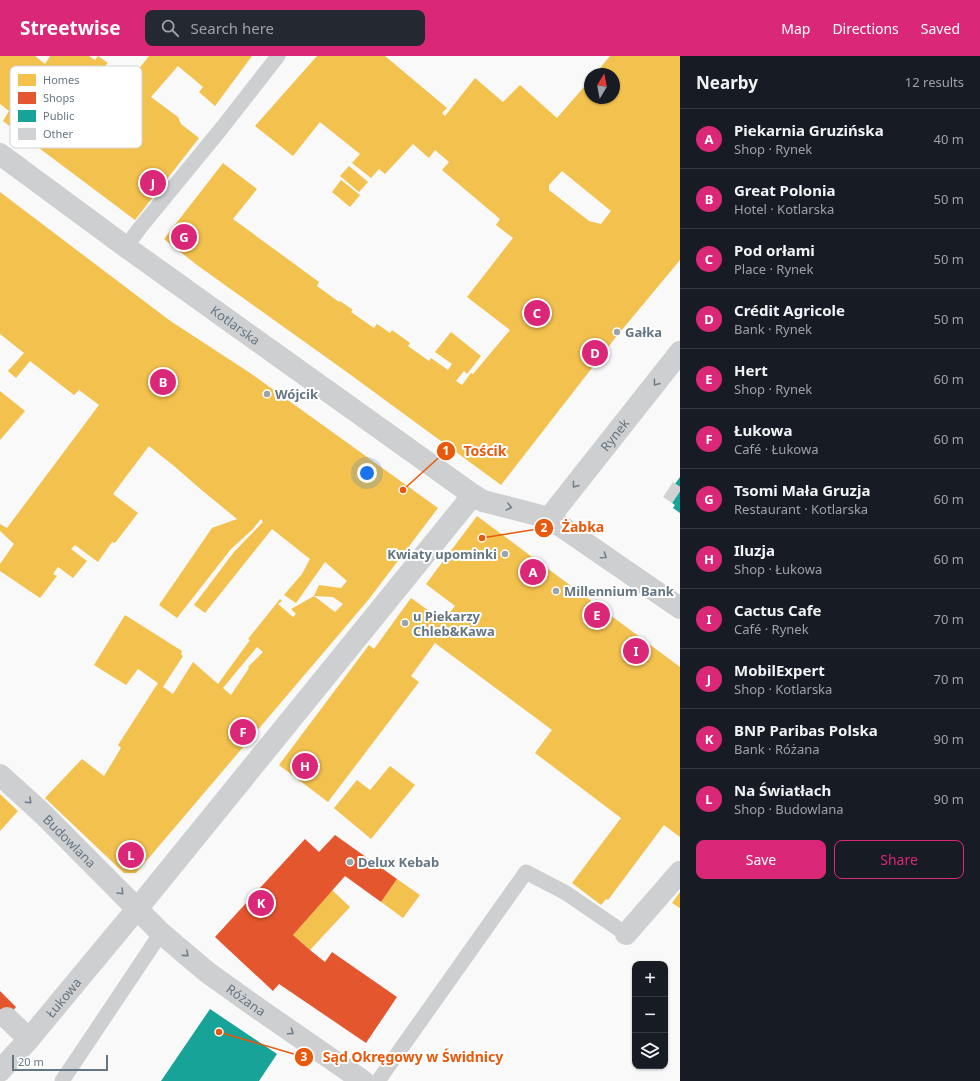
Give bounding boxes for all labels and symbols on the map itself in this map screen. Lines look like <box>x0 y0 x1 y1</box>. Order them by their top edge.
legend <box>10 66 142 148</box>
north arrow <box>584 68 620 104</box>
text: Homes <box>43 72 80 87</box>
text: Shops <box>43 90 75 105</box>
text: Public <box>43 108 74 123</box>
text: Other <box>43 126 74 141</box>
pin: J <box>140 168 166 198</box>
pin: G <box>171 222 197 252</box>
pin: C <box>524 298 550 328</box>
street label: Kotlarska <box>207 301 264 349</box>
place label: Gałka <box>625 323 662 341</box>
marker: Gałka <box>612 327 622 337</box>
pin: D <box>582 338 608 368</box>
pin: B <box>150 367 176 397</box>
one-way arrow <box>653 378 660 385</box>
place label: Wójcik <box>275 385 319 403</box>
marker: Wójcik <box>262 389 272 399</box>
street label: Rynek <box>596 415 633 455</box>
callout: Tościk <box>436 438 515 464</box>
text: Tościk <box>464 441 507 460</box>
text: 1 <box>443 442 449 459</box>
your location <box>357 463 377 483</box>
one-way arrow <box>572 480 579 487</box>
one-way arrow <box>506 503 512 511</box>
callout: Żabka <box>534 515 612 541</box>
text: Żabka <box>562 517 604 536</box>
text: 2 <box>541 519 548 536</box>
place label: Kwiaty upominki <box>387 545 497 563</box>
marker: Kwiaty upominki <box>500 549 510 559</box>
one-way arrow <box>600 551 607 558</box>
pin: A <box>520 557 546 587</box>
place label: Millennium Bank <box>564 582 675 600</box>
marker: Millennium Bank <box>551 586 561 596</box>
pin: E <box>584 600 610 630</box>
place label: u Piekarzy Chleb&Kawa <box>413 607 495 640</box>
marker: u Piekarzy Chleb&Kawa <box>400 618 410 628</box>
pin: I <box>623 636 649 666</box>
pin: F <box>230 717 256 747</box>
pin: H <box>292 751 318 781</box>
one-way arrow <box>24 796 32 804</box>
street label: Budowlana <box>39 810 100 872</box>
pin: L <box>118 840 144 870</box>
place label: Delux Kebab <box>358 853 439 871</box>
marker: Delux Kebab <box>345 857 355 867</box>
one-way arrow <box>117 887 124 895</box>
pin: K <box>248 888 274 918</box>
one-way arrow <box>181 950 189 957</box>
street label: Łukowa <box>41 974 85 1021</box>
street label: Różana <box>223 980 269 1020</box>
one-way arrow <box>286 1027 293 1034</box>
callout: Sąd Okręgowy w Świdnicy <box>294 1044 511 1070</box>
text: Sąd Okręgowy w Świdnicy <box>323 1047 503 1066</box>
text: 3 <box>301 1048 308 1065</box>
scale bar <box>12 1053 108 1072</box>

